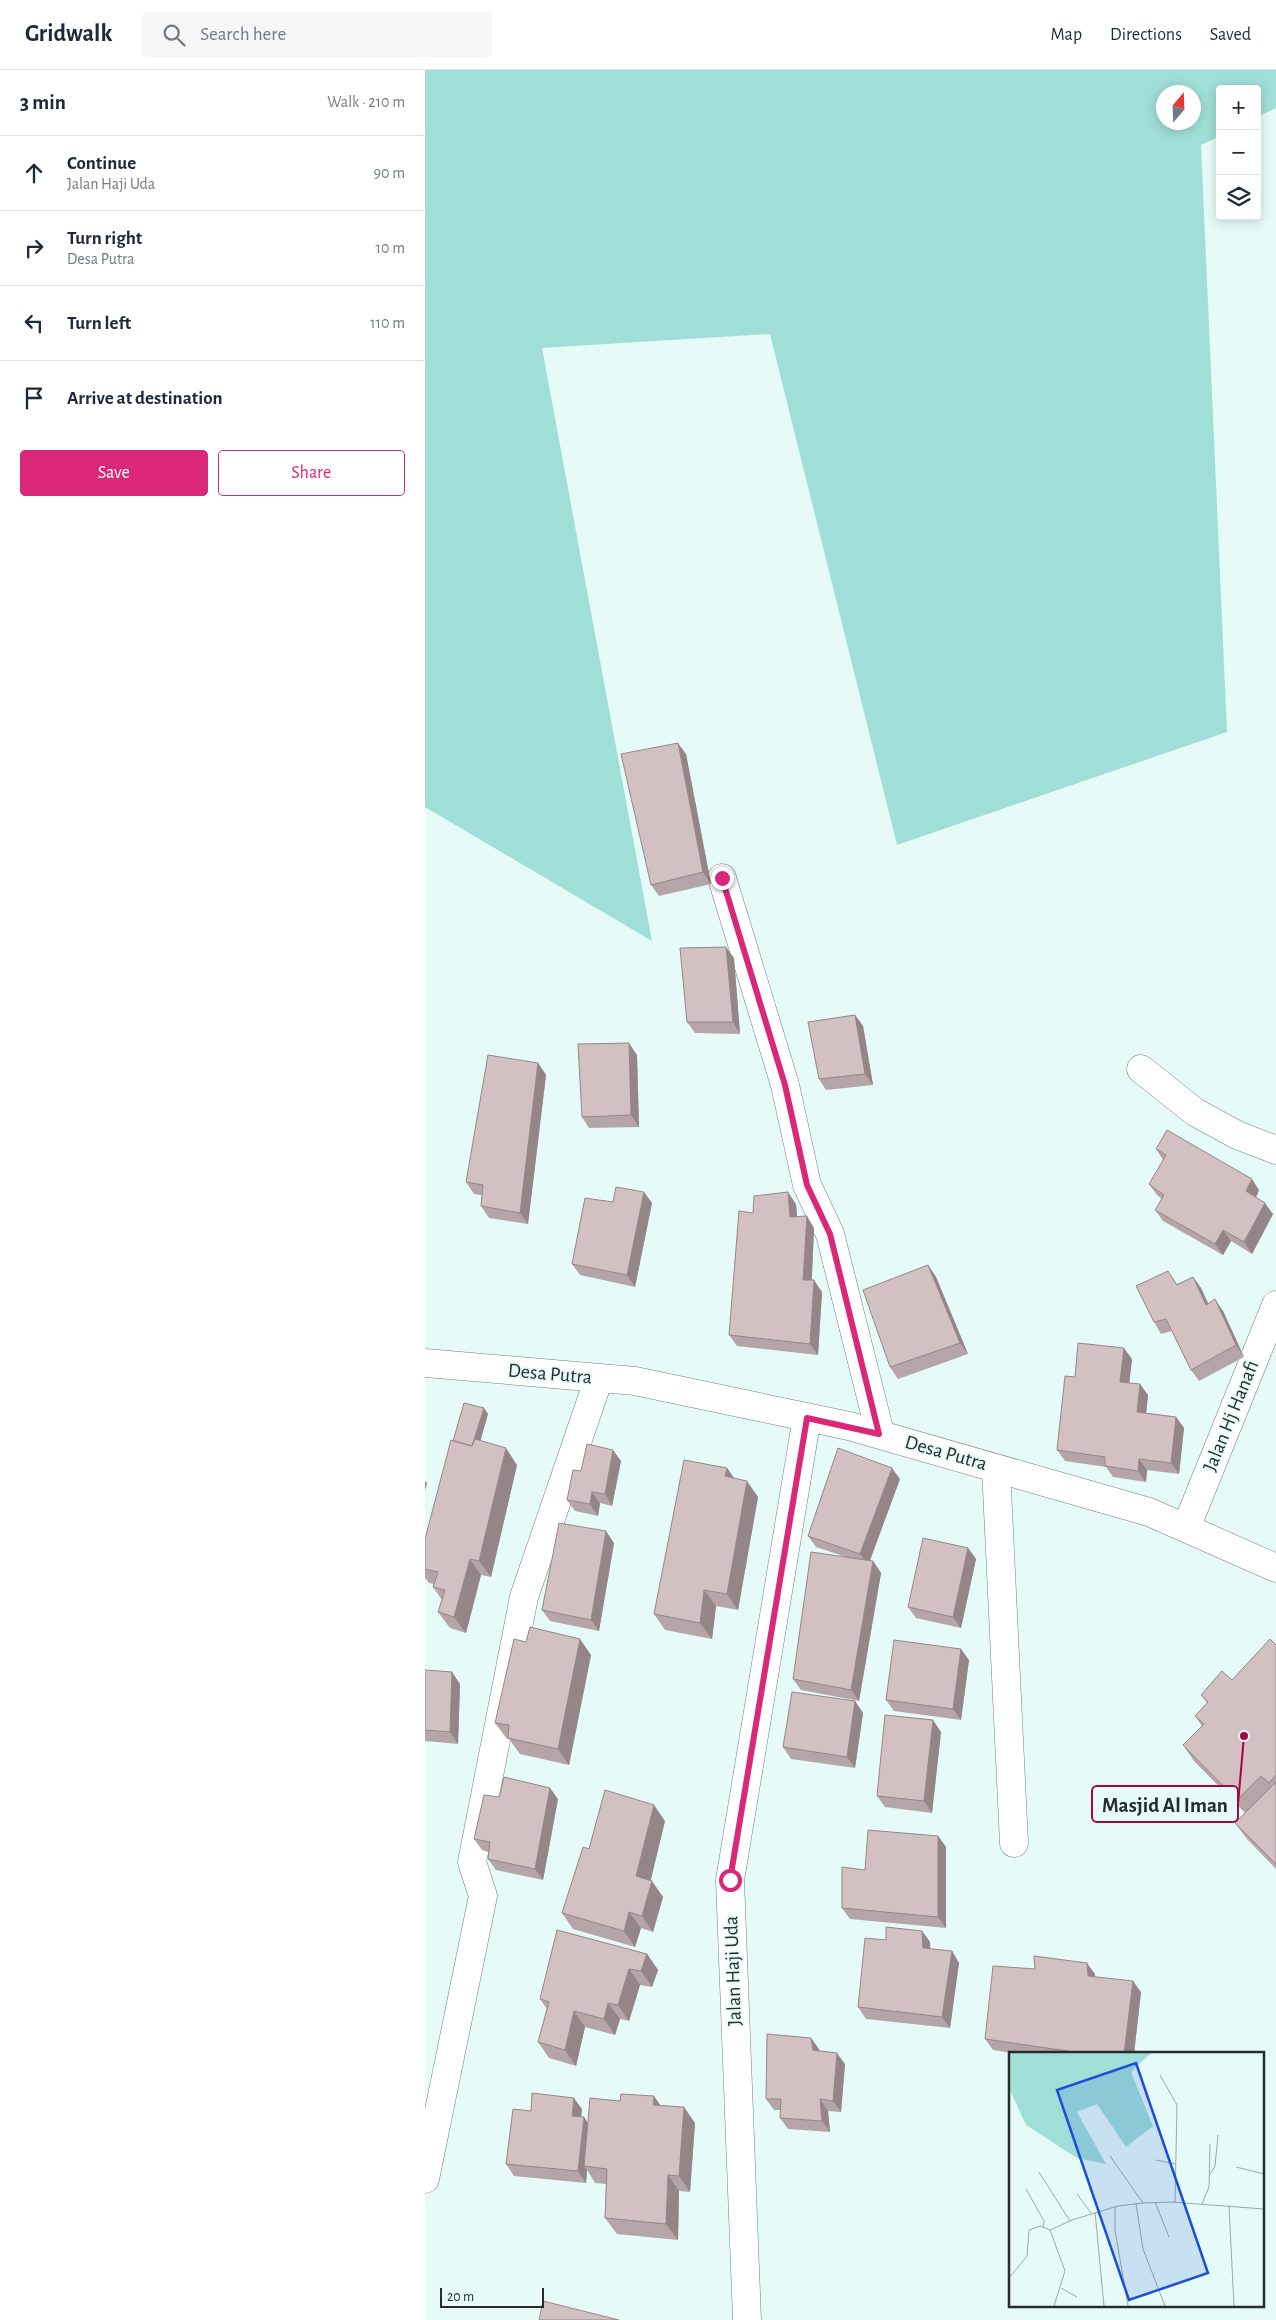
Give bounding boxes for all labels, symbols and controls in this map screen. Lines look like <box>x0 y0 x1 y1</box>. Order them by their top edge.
search box <box>142 12 492 57</box>
icon: search <box>160 21 188 49</box>
text: Gridwalk <box>25 22 112 46</box>
text: Search here <box>200 25 286 44</box>
text: Map <box>1051 26 1082 44</box>
text: Directions <box>1110 26 1182 44</box>
text: Saved <box>1210 26 1251 44</box>
north arrow <box>1156 85 1201 130</box>
map controls <box>1216 85 1261 220</box>
button: + <box>1216 85 1261 130</box>
text: 3 min <box>20 92 66 113</box>
text: Walk · 210 m <box>327 94 405 110</box>
button: − <box>1216 130 1261 175</box>
text: Continue <box>67 154 136 173</box>
icon: ahead <box>20 159 48 187</box>
text: 90 m <box>374 165 405 181</box>
button: layers <box>1216 175 1261 220</box>
text: Jalan Haji Uda <box>67 176 155 192</box>
text: Turn right <box>67 229 142 248</box>
icon: right <box>20 234 48 262</box>
text: 10 m <box>376 240 405 256</box>
text: Desa Putra <box>67 251 134 267</box>
icon: left <box>20 309 48 337</box>
text: Turn left <box>67 314 131 333</box>
text: 110 m <box>370 315 405 331</box>
icon: arrive <box>20 384 48 412</box>
text: Arrive at destination <box>67 389 223 408</box>
button: Save <box>20 450 208 496</box>
button: Share <box>218 450 405 496</box>
route end <box>711 867 734 890</box>
street label: Jalan Hj Hanafi <box>1200 1358 1262 1474</box>
street label: Desa Putra <box>507 1360 593 1388</box>
street label: Desa Putra <box>903 1432 989 1474</box>
callout: Masjid Al Iman <box>1092 1786 1238 1822</box>
text: Masjid Al Iman <box>1102 1795 1228 1816</box>
route start <box>719 1869 742 1892</box>
street label: Jalan Haji Uda <box>721 1916 745 2026</box>
inset map <box>1009 2052 1263 2308</box>
scale bar <box>440 2285 544 2308</box>
text: 20 m <box>447 2290 474 2304</box>

